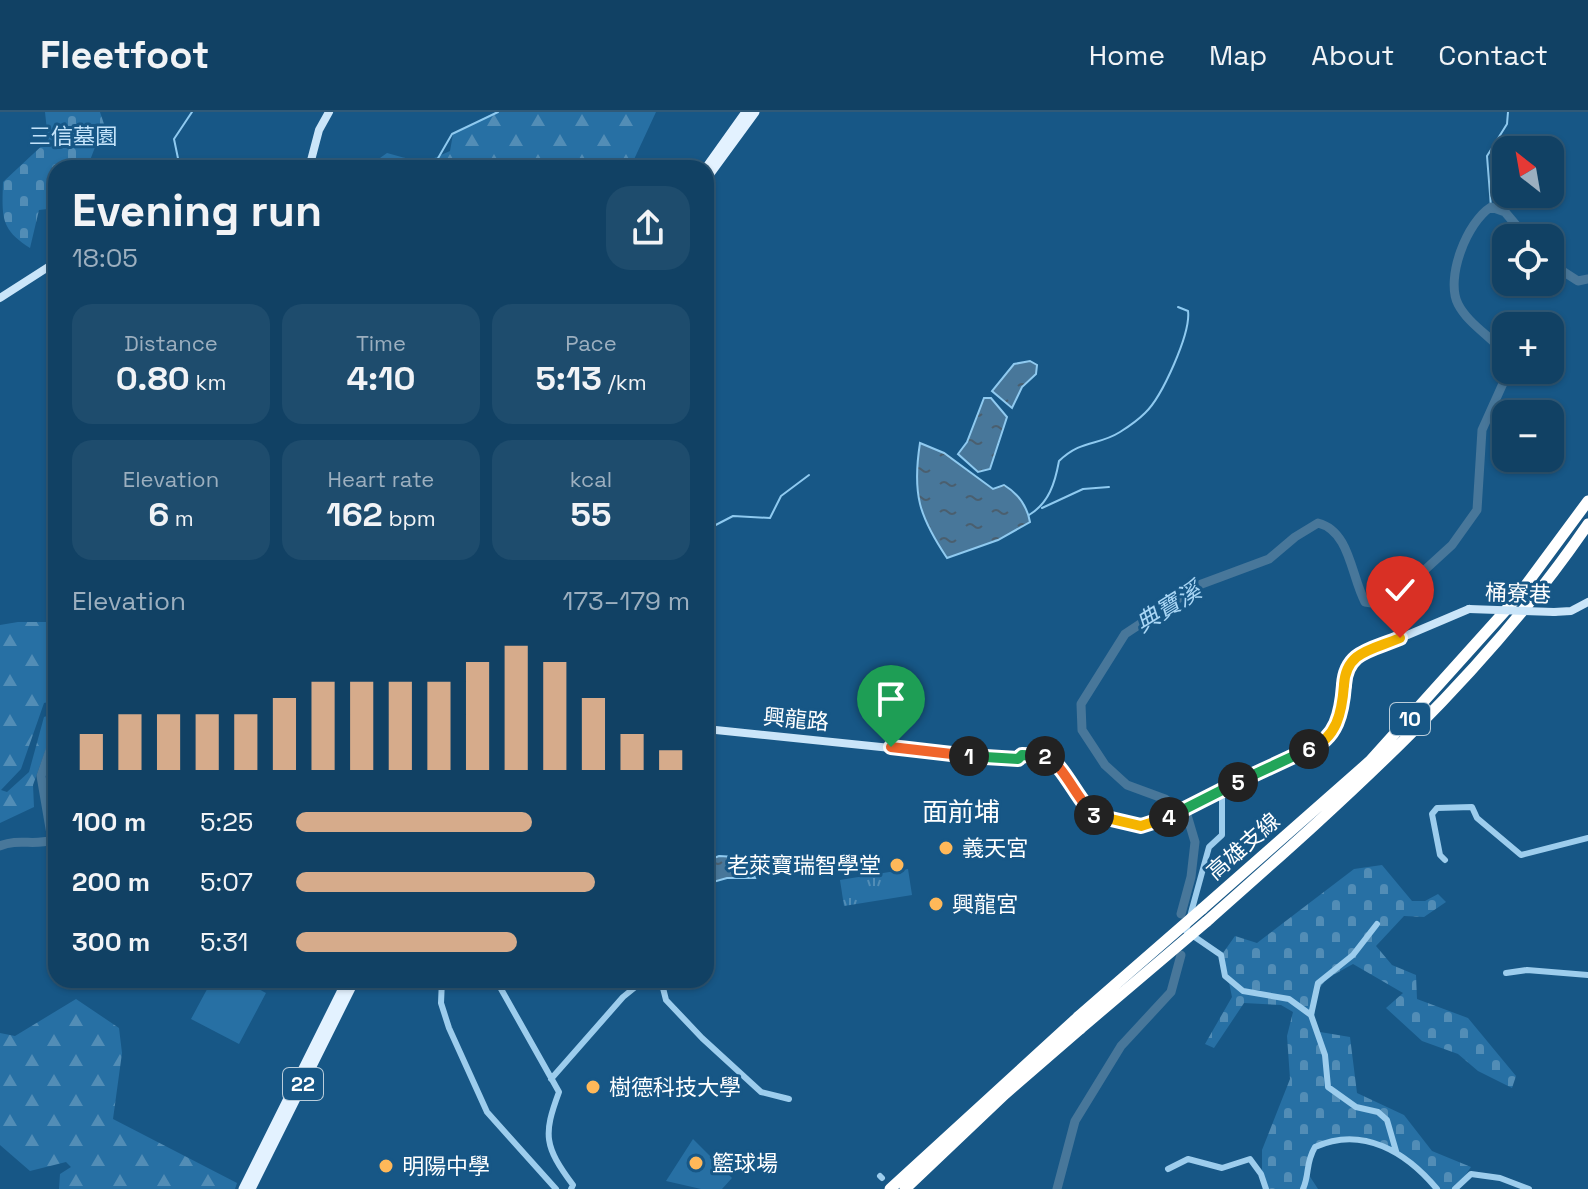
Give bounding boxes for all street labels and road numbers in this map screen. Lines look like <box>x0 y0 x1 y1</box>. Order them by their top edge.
street label: 桶寮巷 <box>1485 578 1551 608</box>
street label: 興龍路 <box>762 702 830 736</box>
road number: 10 <box>1390 703 1430 735</box>
street label: 高雄支線 <box>1201 807 1285 885</box>
road number: 22 <box>283 1068 323 1100</box>

